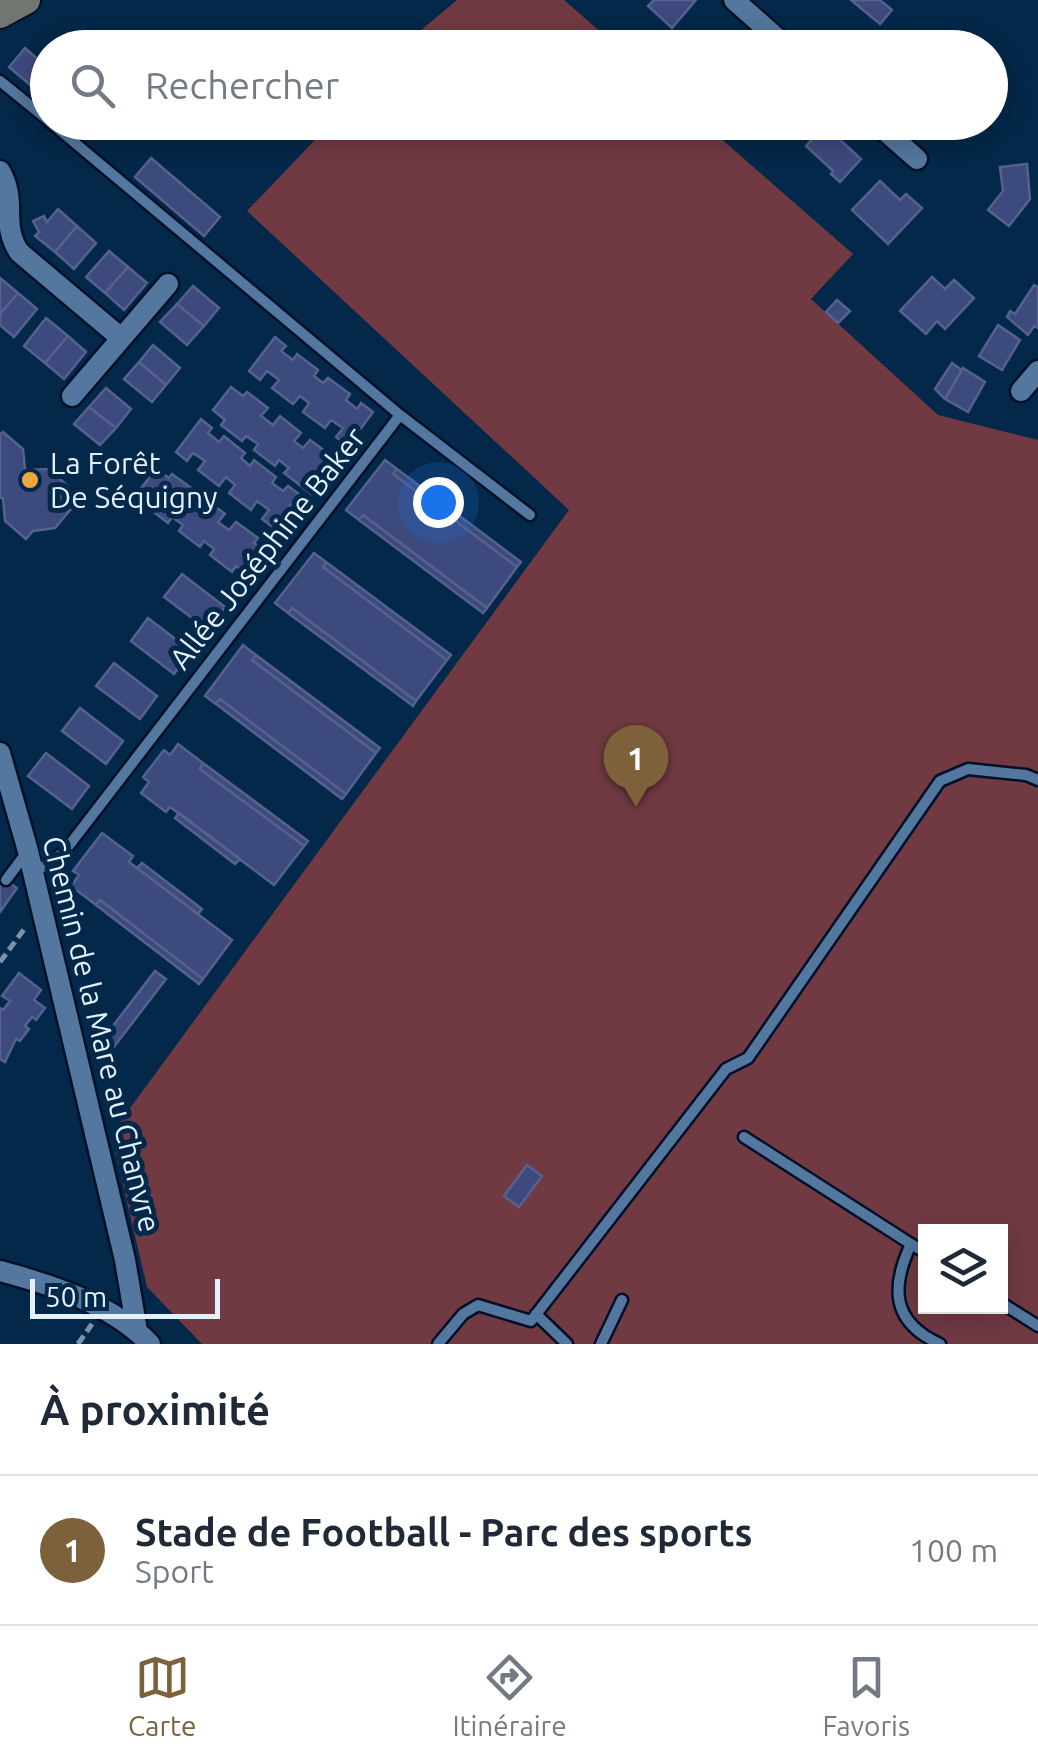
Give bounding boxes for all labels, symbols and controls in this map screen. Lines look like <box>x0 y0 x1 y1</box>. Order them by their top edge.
search box <box>30 30 1008 140</box>
icon: search <box>65 58 120 113</box>
text: Rechercher <box>145 64 339 106</box>
street label: Allée Joséphine Baker <box>162 420 372 675</box>
place label: La Forêt De Séquigny <box>50 446 217 514</box>
marker: La Forêt De Séquigny <box>19 469 41 491</box>
your location <box>413 477 464 528</box>
pin: 1 <box>604 724 668 807</box>
street label: Chemin de la Mare au Chanvre <box>36 833 168 1235</box>
map controls <box>918 1224 1008 1314</box>
button: layers <box>918 1224 1008 1314</box>
scale bar <box>30 1274 220 1318</box>
text: 50 m <box>45 1281 107 1312</box>
text: À proximité <box>40 1386 270 1433</box>
text: Stade de Football - Parc des sports <box>135 1511 753 1553</box>
text: 1 <box>63 1532 82 1568</box>
text: 100 m <box>909 1532 998 1568</box>
text: Sport <box>135 1553 214 1589</box>
tab: Carte <box>128 1650 197 1741</box>
tab: Itinéraire <box>452 1650 567 1741</box>
tab: Favoris <box>822 1650 910 1741</box>

